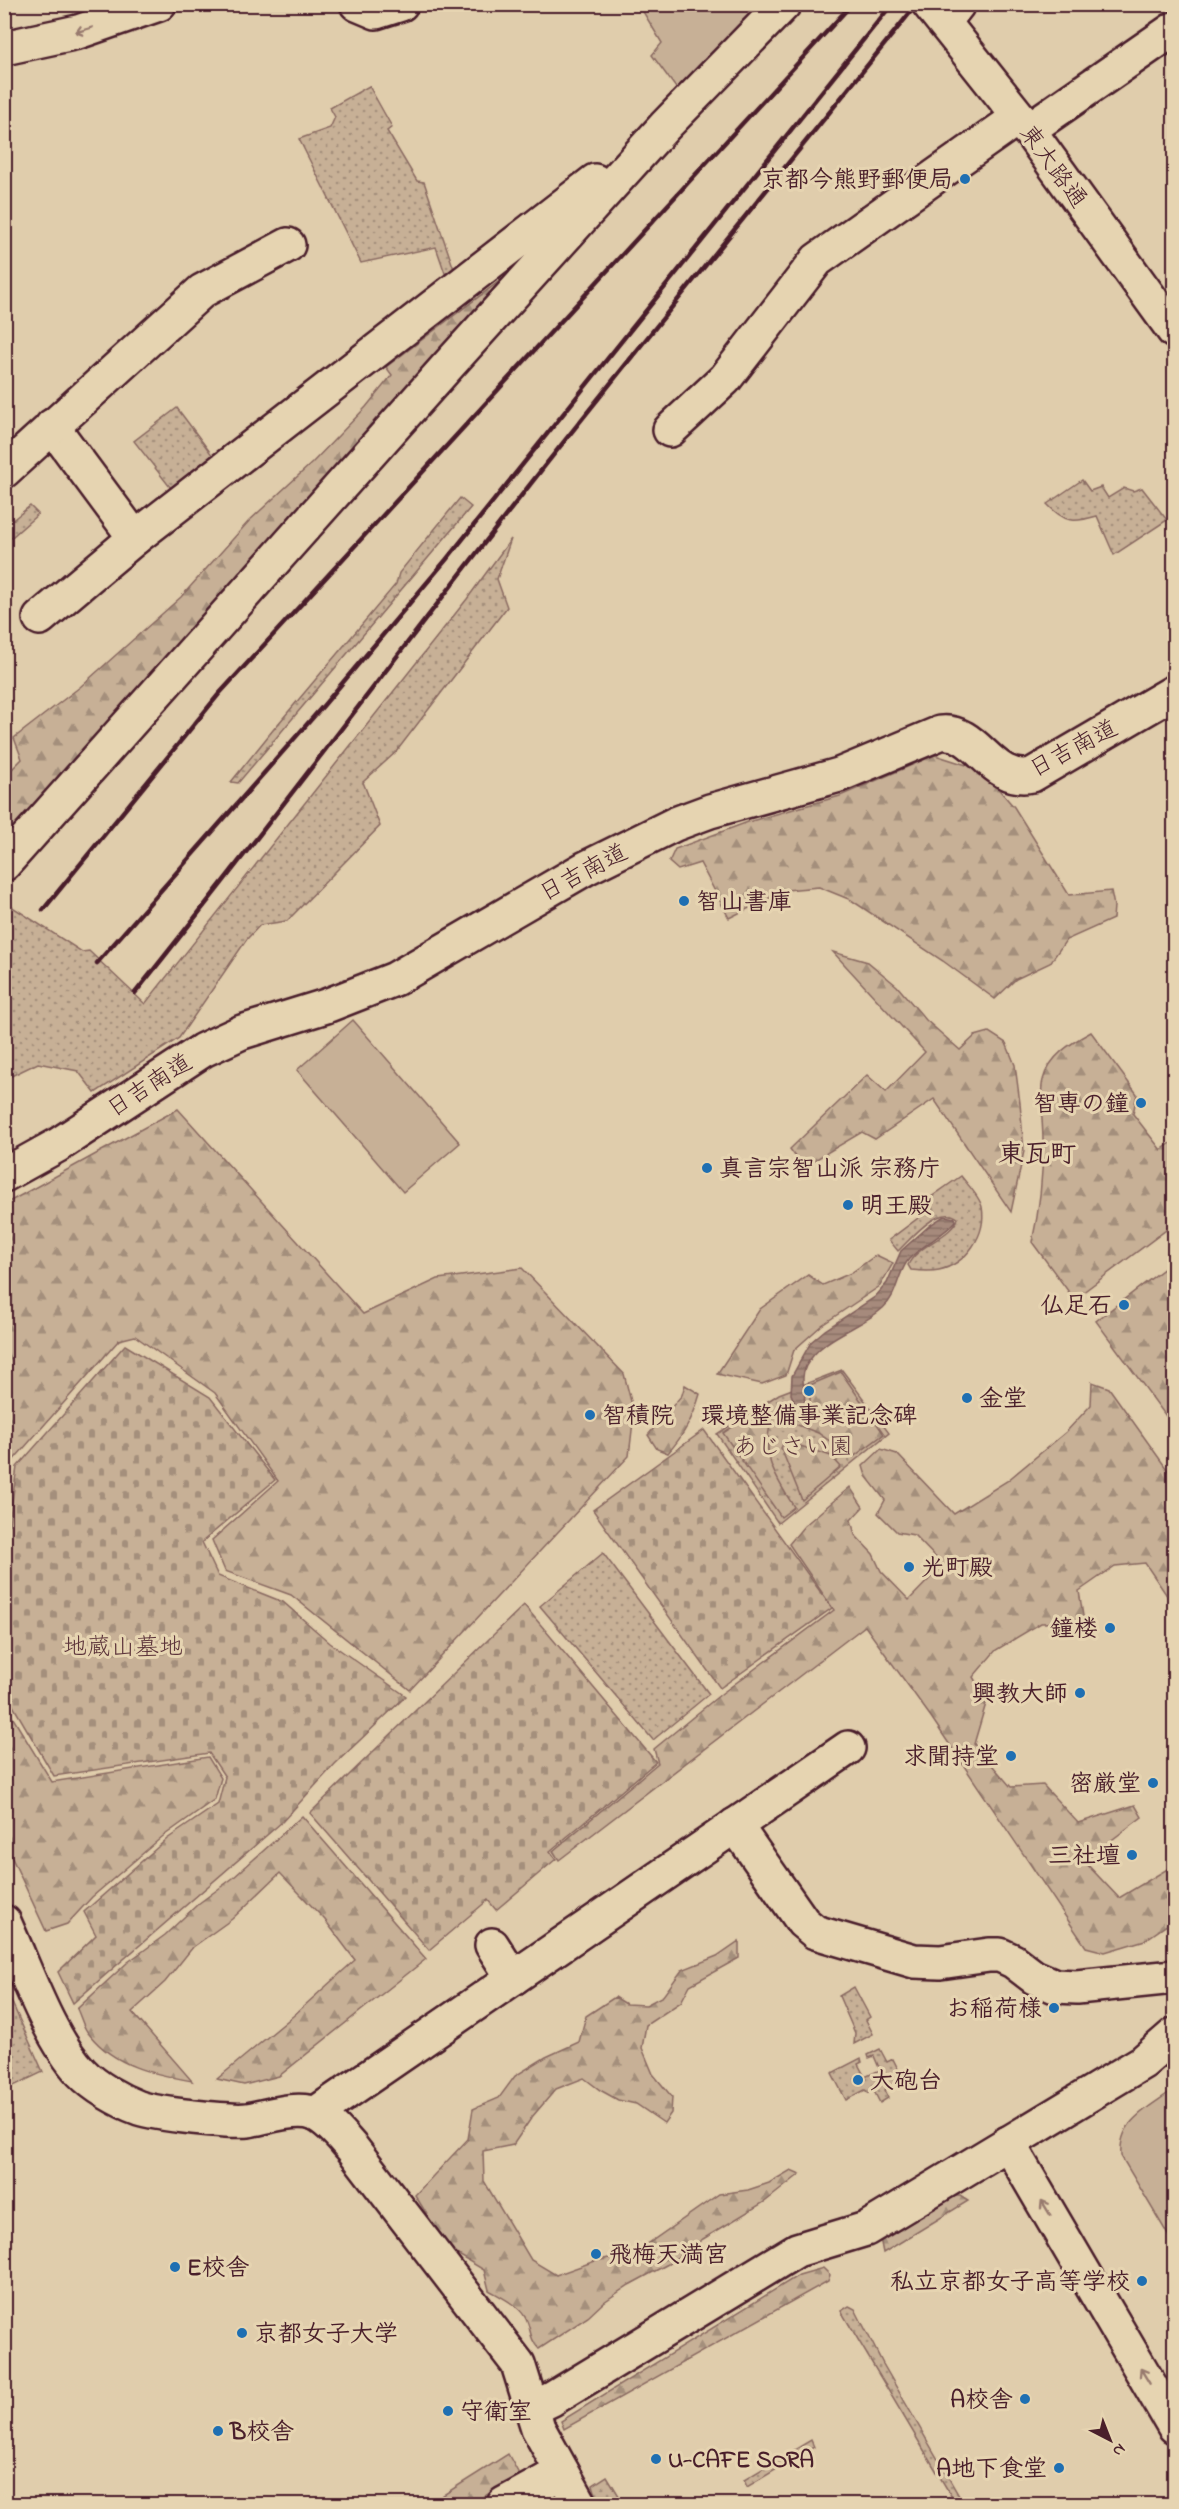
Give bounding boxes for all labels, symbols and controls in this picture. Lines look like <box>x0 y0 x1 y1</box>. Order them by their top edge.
one-way arrow <box>75 25 94 36</box>
street label: 東大路通 <box>1010 118 1094 217</box>
place label: 京都今熊野郵便局 <box>761 164 953 199</box>
marker: 京都今熊野郵便局 <box>958 172 972 186</box>
street label: 日吉南道 <box>1024 712 1125 788</box>
street label: 日吉南道 <box>534 836 635 912</box>
place label: 智山書庫 <box>696 886 792 921</box>
marker: 智山書庫 <box>677 894 691 908</box>
street label: 日吉南道 <box>101 1046 200 1128</box>
place label: 智専の鐘 <box>1033 1088 1129 1123</box>
marker: 智専の鐘 <box>1134 1096 1148 1110</box>
district label: 東瓦町 <box>998 1137 1076 1175</box>
place label: 真言宗智山派 宗務庁 <box>719 1153 941 1188</box>
marker: 真言宗智山派 宗務庁 <box>700 1161 714 1175</box>
place label: 明王殿 <box>860 1190 932 1225</box>
marker: 明王殿 <box>841 1198 855 1212</box>
place label: 仏足石 <box>1040 1290 1112 1325</box>
marker: 仏足石 <box>1117 1298 1131 1312</box>
place label: 金堂 <box>979 1383 1027 1418</box>
marker: 環境整備事業記念碑 <box>802 1384 816 1398</box>
marker: 金堂 <box>960 1391 974 1405</box>
place label: 智積院 <box>602 1400 674 1435</box>
place label: 環境整備事業記念碑 <box>701 1400 917 1435</box>
marker: 智積院 <box>583 1408 597 1422</box>
park label: あじさい園 <box>733 1431 853 1466</box>
place label: 光町殿 <box>921 1552 993 1587</box>
marker: 光町殿 <box>902 1560 916 1574</box>
place label: 鐘楼 <box>1050 1613 1098 1648</box>
marker: 鐘楼 <box>1103 1621 1117 1635</box>
park label: 地蔵山墓地 <box>63 1631 183 1666</box>
place label: 興教大師 <box>972 1678 1068 1713</box>
marker: 興教大師 <box>1073 1686 1087 1700</box>
place label: 求聞持堂 <box>903 1741 999 1776</box>
marker: 求聞持堂 <box>1004 1749 1018 1763</box>
place label: 密厳堂 <box>1069 1768 1141 1803</box>
marker: 密厳堂 <box>1146 1776 1160 1790</box>
place label: 三社壇 <box>1048 1840 1120 1875</box>
marker: 三社壇 <box>1125 1848 1139 1862</box>
place label: お稲荷様 <box>946 1993 1042 2028</box>
marker: お稲荷様 <box>1047 2001 1061 2015</box>
place label: 大砲台 <box>870 2065 942 2100</box>
marker: 大砲台 <box>851 2073 865 2087</box>
one-way arrow <box>1039 2200 1051 2217</box>
place label: 飛梅天満宮 <box>608 2239 728 2274</box>
marker: 飛梅天満宮 <box>589 2247 603 2261</box>
place label: E校舎 <box>187 2252 250 2287</box>
marker: E校舎 <box>168 2260 182 2274</box>
place label: 私立京都女子高等学校 <box>890 2266 1130 2301</box>
marker: 私立京都女子高等学校 <box>1135 2274 1149 2288</box>
place label: 京都女子大学 <box>254 2318 398 2353</box>
marker: 京都女子大学 <box>235 2326 249 2340</box>
one-way arrow <box>1138 2368 1150 2385</box>
place label: A校舎 <box>950 2384 1013 2419</box>
marker: A校舎 <box>1018 2392 1032 2406</box>
place label: 守衛室 <box>460 2396 532 2431</box>
marker: 守衛室 <box>441 2404 455 2418</box>
north arrow <box>1080 2410 1140 2470</box>
place label: B校舎 <box>229 2416 294 2451</box>
marker: B校舎 <box>211 2424 225 2438</box>
text: N <box>1107 2437 1131 2462</box>
place label: U-CAFE SORA <box>668 2444 814 2479</box>
marker: U-CAFE SORA <box>649 2452 663 2466</box>
place label: A地下食堂 <box>936 2453 1047 2488</box>
marker: A地下食堂 <box>1052 2461 1066 2475</box>

